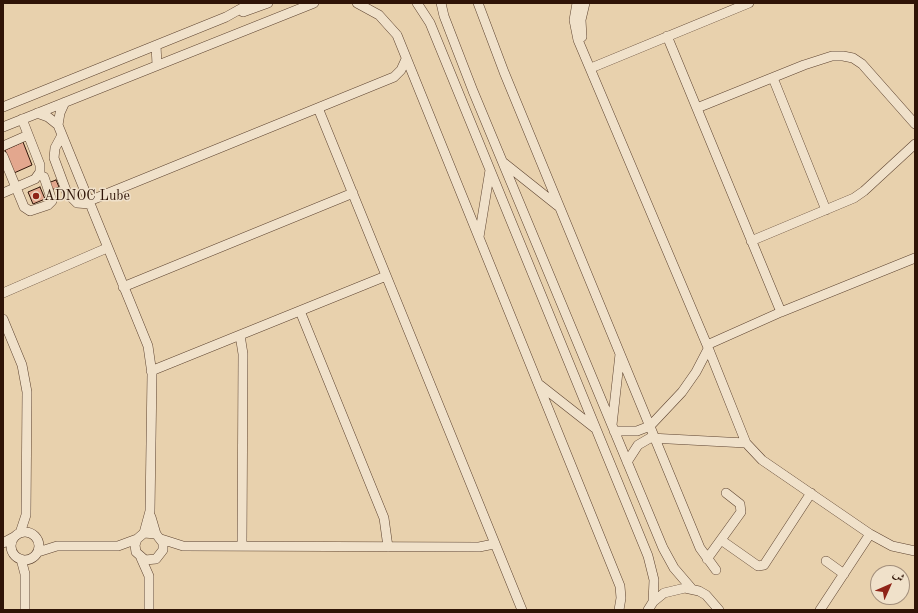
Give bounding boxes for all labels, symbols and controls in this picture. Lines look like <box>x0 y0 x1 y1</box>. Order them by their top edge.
place label: ADNOC Lube <box>44 188 130 204</box>
marker: ADNOC Lube <box>31 191 41 201</box>
north arrow <box>870 565 910 605</box>
text: ش <box>890 569 906 585</box>

